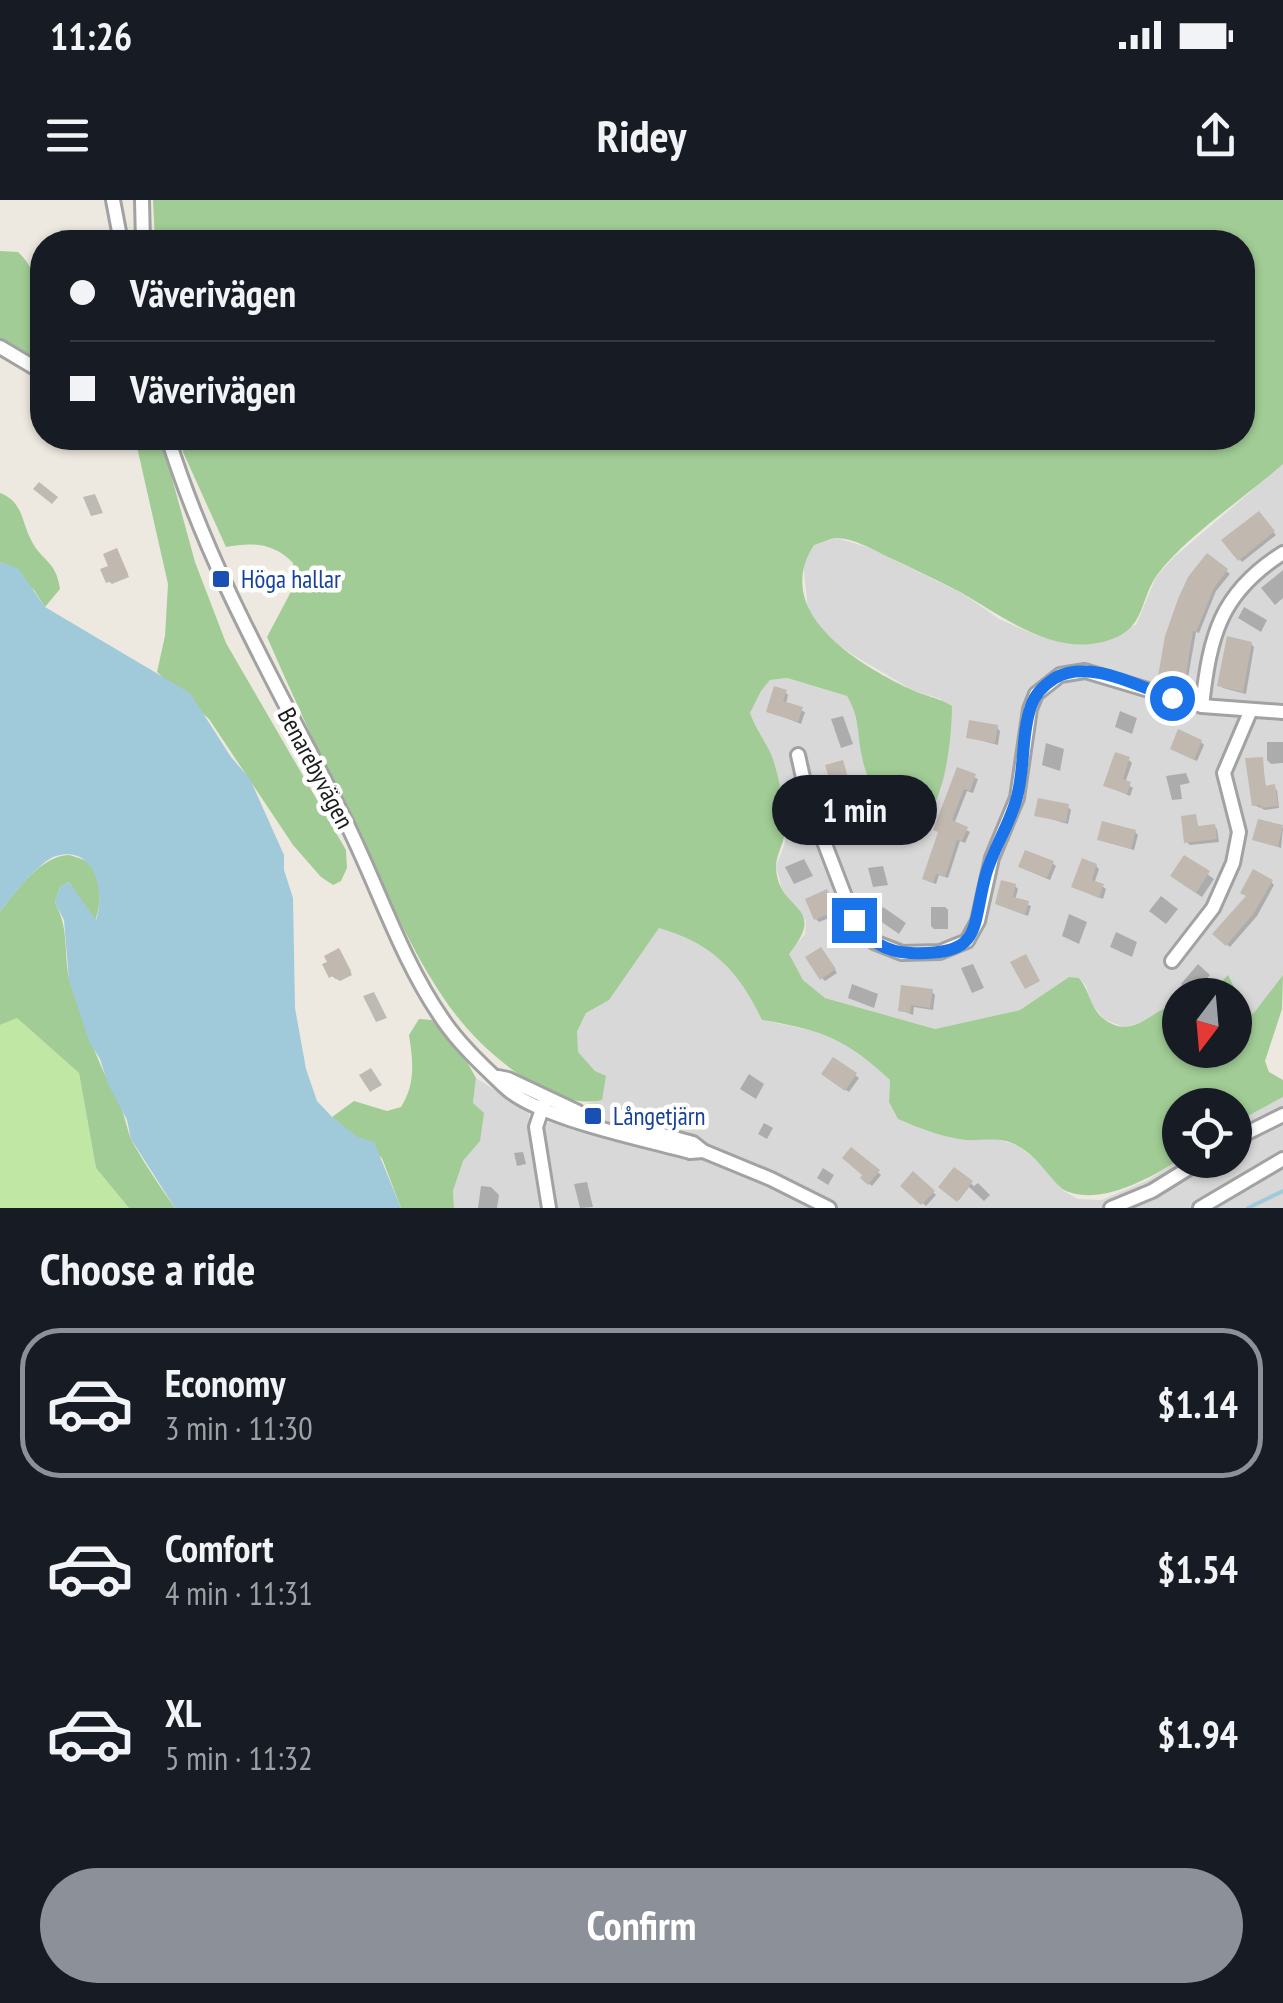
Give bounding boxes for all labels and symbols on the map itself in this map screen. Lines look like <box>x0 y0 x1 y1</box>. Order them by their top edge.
place label: Höga hallar <box>241 563 341 595</box>
marker: Höga hallar <box>210 568 232 590</box>
route start <box>1150 676 1195 721</box>
street label: Benarebyvägen <box>271 702 361 834</box>
callout: 1 min <box>772 775 936 845</box>
route end <box>832 898 877 943</box>
north arrow <box>1162 978 1252 1068</box>
place label: Långetjärn <box>613 1100 706 1132</box>
marker: Långetjärn <box>582 1105 604 1127</box>

